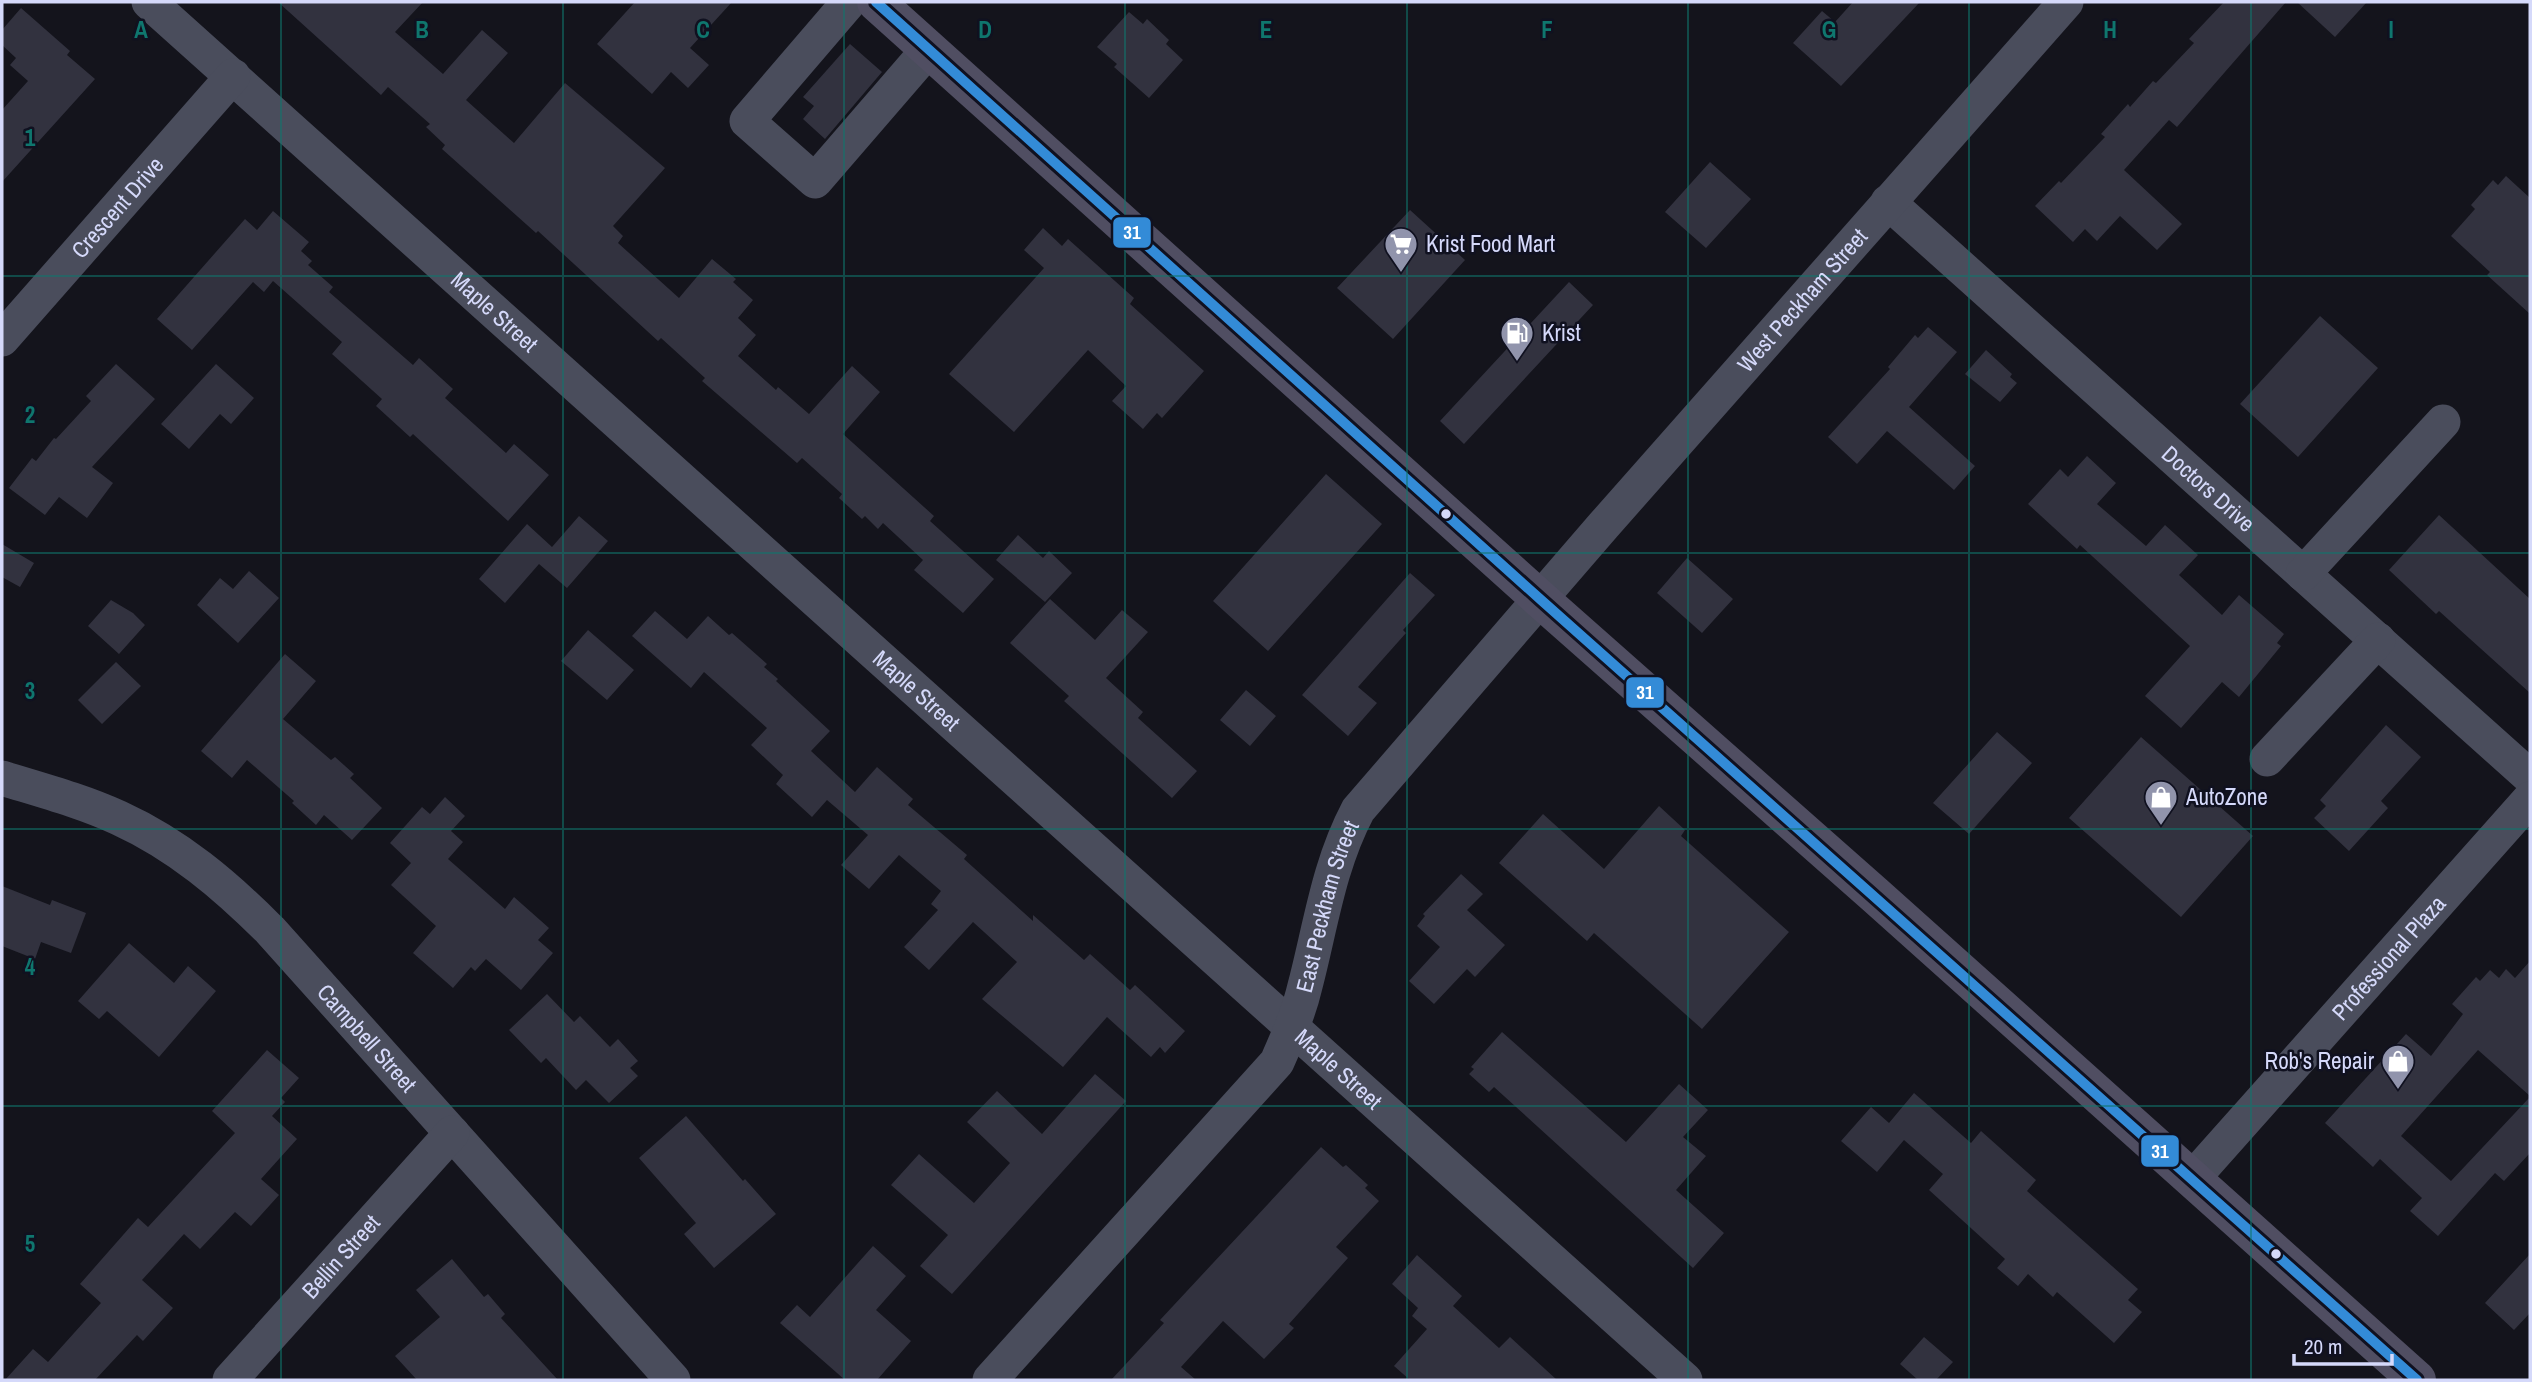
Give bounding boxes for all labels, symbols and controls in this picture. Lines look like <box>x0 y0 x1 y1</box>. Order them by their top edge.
text: A <box>134 14 148 45</box>
text: B <box>415 14 429 45</box>
text: C <box>696 14 710 45</box>
text: D <box>978 14 992 45</box>
text: E <box>1260 14 1272 45</box>
text: F <box>1541 14 1553 45</box>
text: G <box>1822 14 1836 45</box>
text: H <box>2103 14 2117 45</box>
text: I <box>2388 14 2394 45</box>
text: 1 <box>25 122 36 153</box>
street label: Crescent Drive <box>64 150 170 265</box>
line badge: 31 <box>1112 216 1152 249</box>
text: 31 <box>1123 219 1141 245</box>
street label: West Peckham Street <box>1730 221 1874 379</box>
supermarket icon: Krist Food Mart <box>1382 225 1420 274</box>
place label: Krist Food Mart <box>1426 228 1555 259</box>
street label: Maple Street <box>445 264 545 359</box>
fuel station icon: Krist <box>1498 314 1536 363</box>
place label: Krist <box>1542 317 1581 348</box>
text: 2 <box>25 399 35 430</box>
street label: Doctors Drive <box>2155 438 2262 539</box>
unlabelled marker <box>1439 507 1453 521</box>
street label: Maple Street <box>867 643 967 737</box>
text: 3 <box>25 675 35 706</box>
line badge: 31 <box>1625 676 1665 709</box>
text: 31 <box>1636 679 1654 705</box>
shop icon: AutoZone <box>2142 778 2180 827</box>
place label: AutoZone <box>2185 781 2268 812</box>
street label: East Peckham Street <box>1288 815 1366 996</box>
street label: Professional Plaza <box>2324 888 2453 1027</box>
text: 4 <box>25 951 36 982</box>
street label: Campbell Street <box>311 977 424 1099</box>
street label: Maple Street <box>1289 1021 1389 1116</box>
shop icon: Rob's Repair <box>2379 1042 2417 1091</box>
place label: Rob's Repair <box>2265 1045 2375 1076</box>
line badge: 31 <box>2140 1134 2180 1168</box>
text: 31 <box>2151 1138 2169 1164</box>
street label: Bellin Street <box>295 1208 386 1305</box>
text: 5 <box>25 1228 35 1259</box>
unlabelled marker <box>2269 1247 2283 1261</box>
scale bar <box>2294 1322 2392 1366</box>
text: 20 m <box>2304 1332 2342 1361</box>

